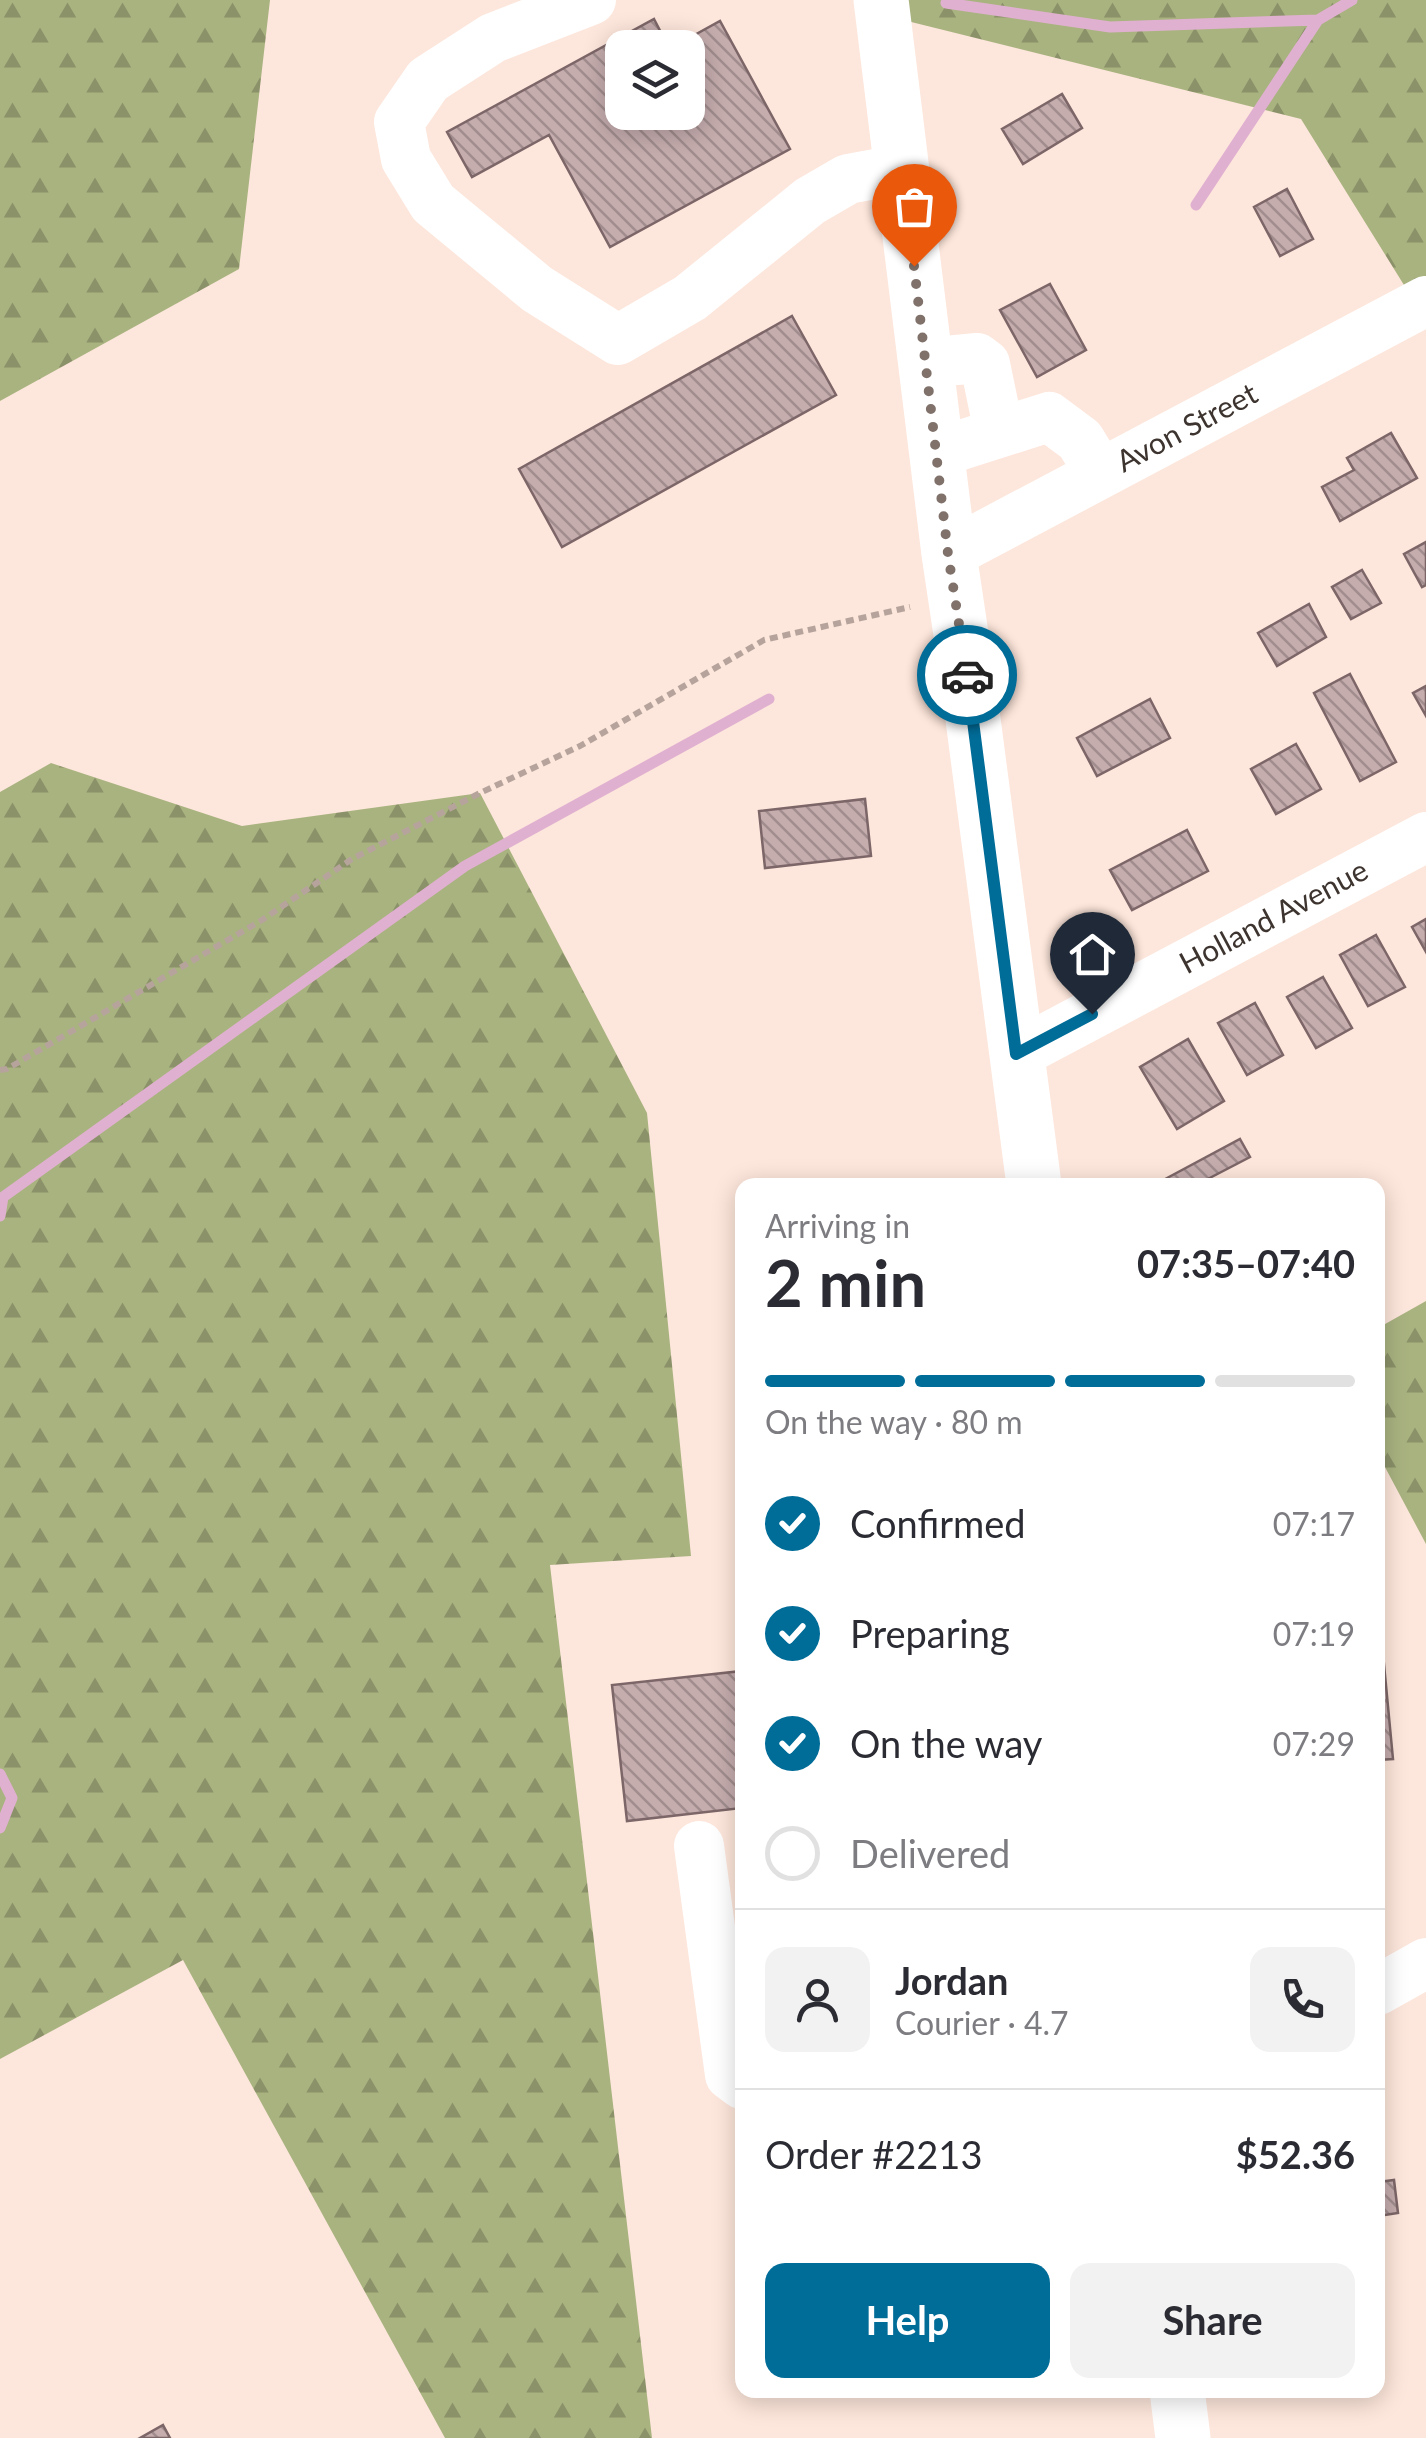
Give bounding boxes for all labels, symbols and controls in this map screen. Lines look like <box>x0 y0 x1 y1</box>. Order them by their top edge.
map controls <box>605 30 705 130</box>
button: layers <box>605 30 705 130</box>
pin <box>872 164 957 267</box>
icon: bag <box>887 179 942 234</box>
street label: Avon Street <box>1109 374 1263 478</box>
courier <box>917 625 1017 725</box>
icon: car <box>940 648 995 703</box>
street label: Holland Avenue <box>1173 851 1373 980</box>
pin <box>1050 912 1135 1015</box>
icon: home <box>1065 927 1120 982</box>
text: Arriving in <box>765 1206 910 1245</box>
text: 07:35–07:40 <box>1137 1240 1355 1286</box>
text: 2 min <box>765 1243 926 1321</box>
text: On the way · 80 m <box>765 1402 1023 1441</box>
icon: check <box>765 1496 820 1551</box>
text: Confirmed <box>850 1500 1026 1546</box>
text: 07:17 <box>1273 1504 1355 1543</box>
icon: check <box>765 1606 820 1661</box>
text: Preparing <box>850 1610 1010 1656</box>
text: 07:19 <box>1273 1614 1355 1653</box>
icon: check <box>765 1716 820 1771</box>
text: On the way <box>850 1720 1042 1766</box>
text: 07:29 <box>1273 1724 1355 1763</box>
text: Delivered <box>850 1830 1010 1876</box>
button: person <box>765 1947 870 2052</box>
button: phone <box>1250 1947 1355 2052</box>
text: Jordan <box>895 1957 1008 2003</box>
text: Courier · 4.7 <box>895 2003 1069 2042</box>
text: Order #2213 <box>765 2131 982 2177</box>
text: $52.36 <box>1236 2131 1355 2177</box>
button: Help <box>765 2263 1050 2378</box>
button: Share <box>1070 2263 1355 2378</box>

